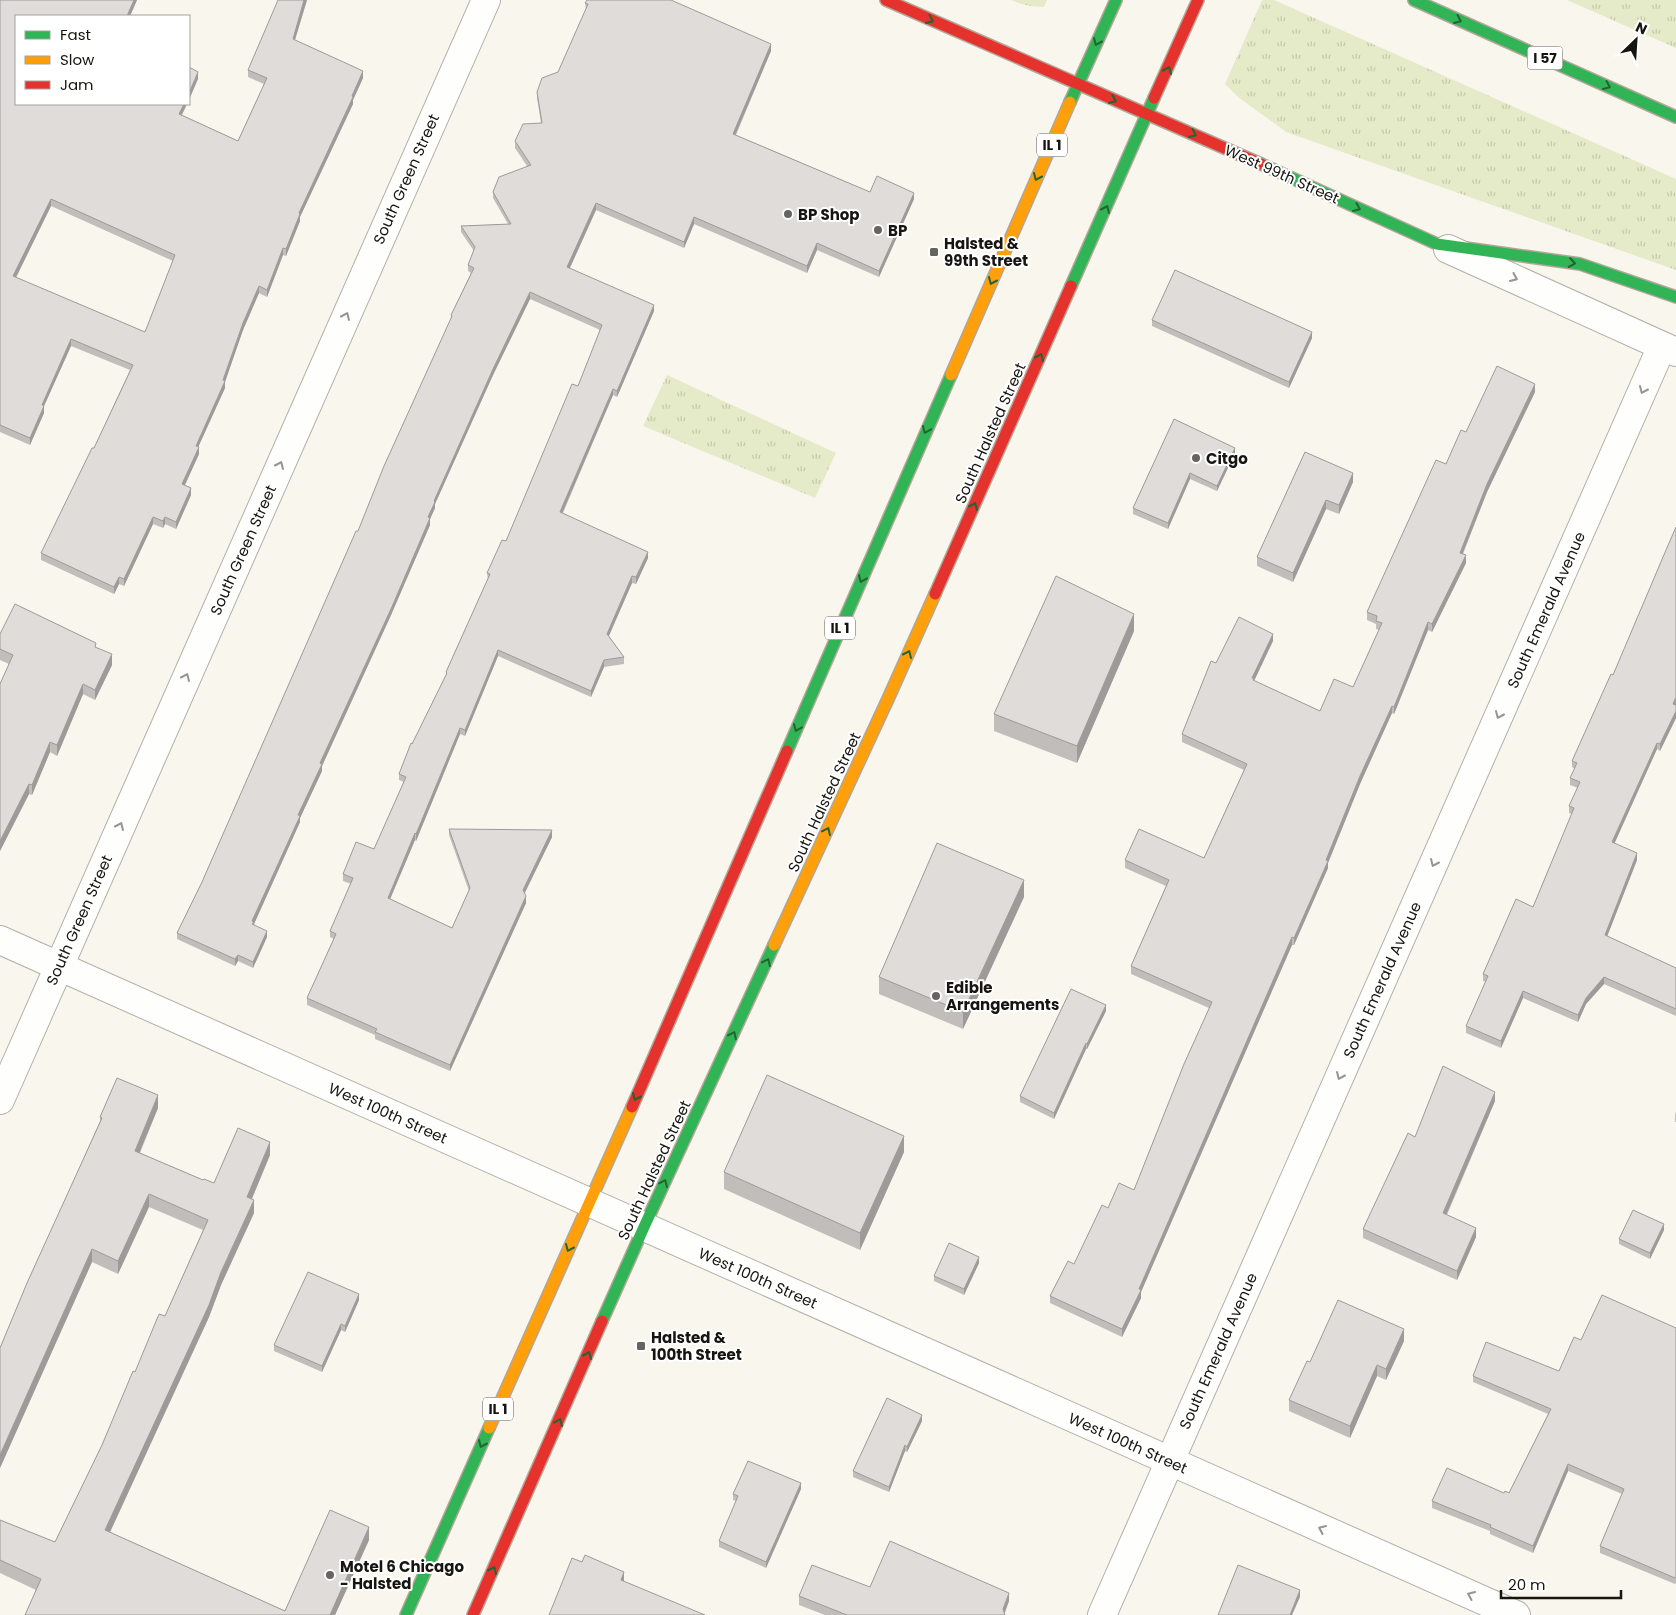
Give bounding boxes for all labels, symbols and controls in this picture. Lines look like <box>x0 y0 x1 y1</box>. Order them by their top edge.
one-way arrow <box>925 13 934 24</box>
one-way arrow <box>1453 13 1462 24</box>
legend <box>15 15 190 105</box>
north arrow <box>1611 15 1661 65</box>
text: N <box>1632 17 1650 40</box>
text: Fast <box>60 24 91 45</box>
one-way arrow <box>1093 37 1104 46</box>
road number: I 57 <box>1528 46 1562 70</box>
text: Slow <box>60 49 95 70</box>
one-way arrow <box>1161 66 1172 75</box>
text: Jam <box>60 74 94 95</box>
one-way arrow <box>1602 79 1611 90</box>
one-way arrow <box>1108 93 1117 104</box>
street label: South Green Street <box>368 111 444 247</box>
one-way arrow <box>1188 128 1197 139</box>
road number: IL 1 <box>1037 134 1067 156</box>
street label: West 99th Street <box>1221 139 1343 209</box>
one-way arrow <box>1032 172 1043 181</box>
one-way arrow <box>1352 202 1361 213</box>
place label: BP Shop <box>798 204 860 225</box>
one-way arrow <box>1100 205 1111 214</box>
marker: BP Shop <box>782 208 794 220</box>
place label: BP <box>888 220 907 241</box>
marker: BP <box>872 224 884 236</box>
place label: Halsted & 99th Street <box>944 233 1028 271</box>
marker: Halsted & 99th Street <box>928 246 940 258</box>
one-way arrow <box>1568 258 1576 268</box>
one-way arrow <box>1509 272 1518 283</box>
one-way arrow <box>987 276 998 285</box>
one-way arrow <box>339 312 350 321</box>
one-way arrow <box>1034 353 1045 362</box>
street label: South Halsted Street <box>950 359 1030 507</box>
one-way arrow <box>1638 385 1649 394</box>
one-way arrow <box>922 425 933 434</box>
place label: Citgo <box>1206 448 1248 469</box>
marker: Citgo <box>1190 452 1202 464</box>
one-way arrow <box>274 461 285 470</box>
street label: South Green Street <box>205 482 281 618</box>
one-way arrow <box>968 502 979 511</box>
street label: South Emerald Avenue <box>1502 528 1590 692</box>
one-way arrow <box>857 574 868 583</box>
road number: IL 1 <box>825 616 855 640</box>
one-way arrow <box>902 650 913 659</box>
one-way arrow <box>180 673 191 682</box>
one-way arrow <box>1495 710 1506 719</box>
one-way arrow <box>793 723 803 732</box>
street label: South Halsted Street <box>782 729 866 875</box>
one-way arrow <box>114 822 125 831</box>
one-way arrow <box>821 827 832 836</box>
street label: South Green Street <box>41 852 117 988</box>
one-way arrow <box>1429 858 1440 867</box>
street label: South Emerald Avenue <box>1338 898 1426 1062</box>
one-way arrow <box>760 958 771 967</box>
place label: Edible Arrangements <box>946 977 1059 1015</box>
marker: Edible Arrangements <box>930 990 942 1002</box>
one-way arrow <box>726 1032 736 1041</box>
one-way arrow <box>1335 1071 1346 1080</box>
street label: West 100th Street <box>325 1077 451 1149</box>
one-way arrow <box>632 1092 643 1101</box>
street label: South Halsted Street <box>612 1097 696 1243</box>
one-way arrow <box>658 1179 669 1188</box>
street label: West 100th Street <box>695 1242 821 1314</box>
one-way arrow <box>565 1243 576 1252</box>
street label: South Emerald Avenue <box>1174 1269 1262 1433</box>
place label: Halsted & 100th Street <box>651 1327 742 1365</box>
marker: Halsted & 100th Street <box>635 1340 647 1352</box>
one-way arrow <box>582 1351 593 1360</box>
road number: IL 1 <box>483 1398 513 1420</box>
street label: West 100th Street <box>1065 1407 1191 1479</box>
one-way arrow <box>552 1418 563 1427</box>
one-way arrow <box>478 1439 489 1448</box>
one-way arrow <box>1318 1525 1327 1536</box>
place label: Motel 6 Chicago - Halsted <box>340 1556 464 1594</box>
one-way arrow <box>486 1566 497 1575</box>
scale bar <box>1501 1568 1621 1600</box>
marker: Motel 6 Chicago - Halsted <box>324 1569 336 1581</box>
text: 20 m <box>1508 1574 1546 1595</box>
one-way arrow <box>1467 1591 1476 1602</box>

